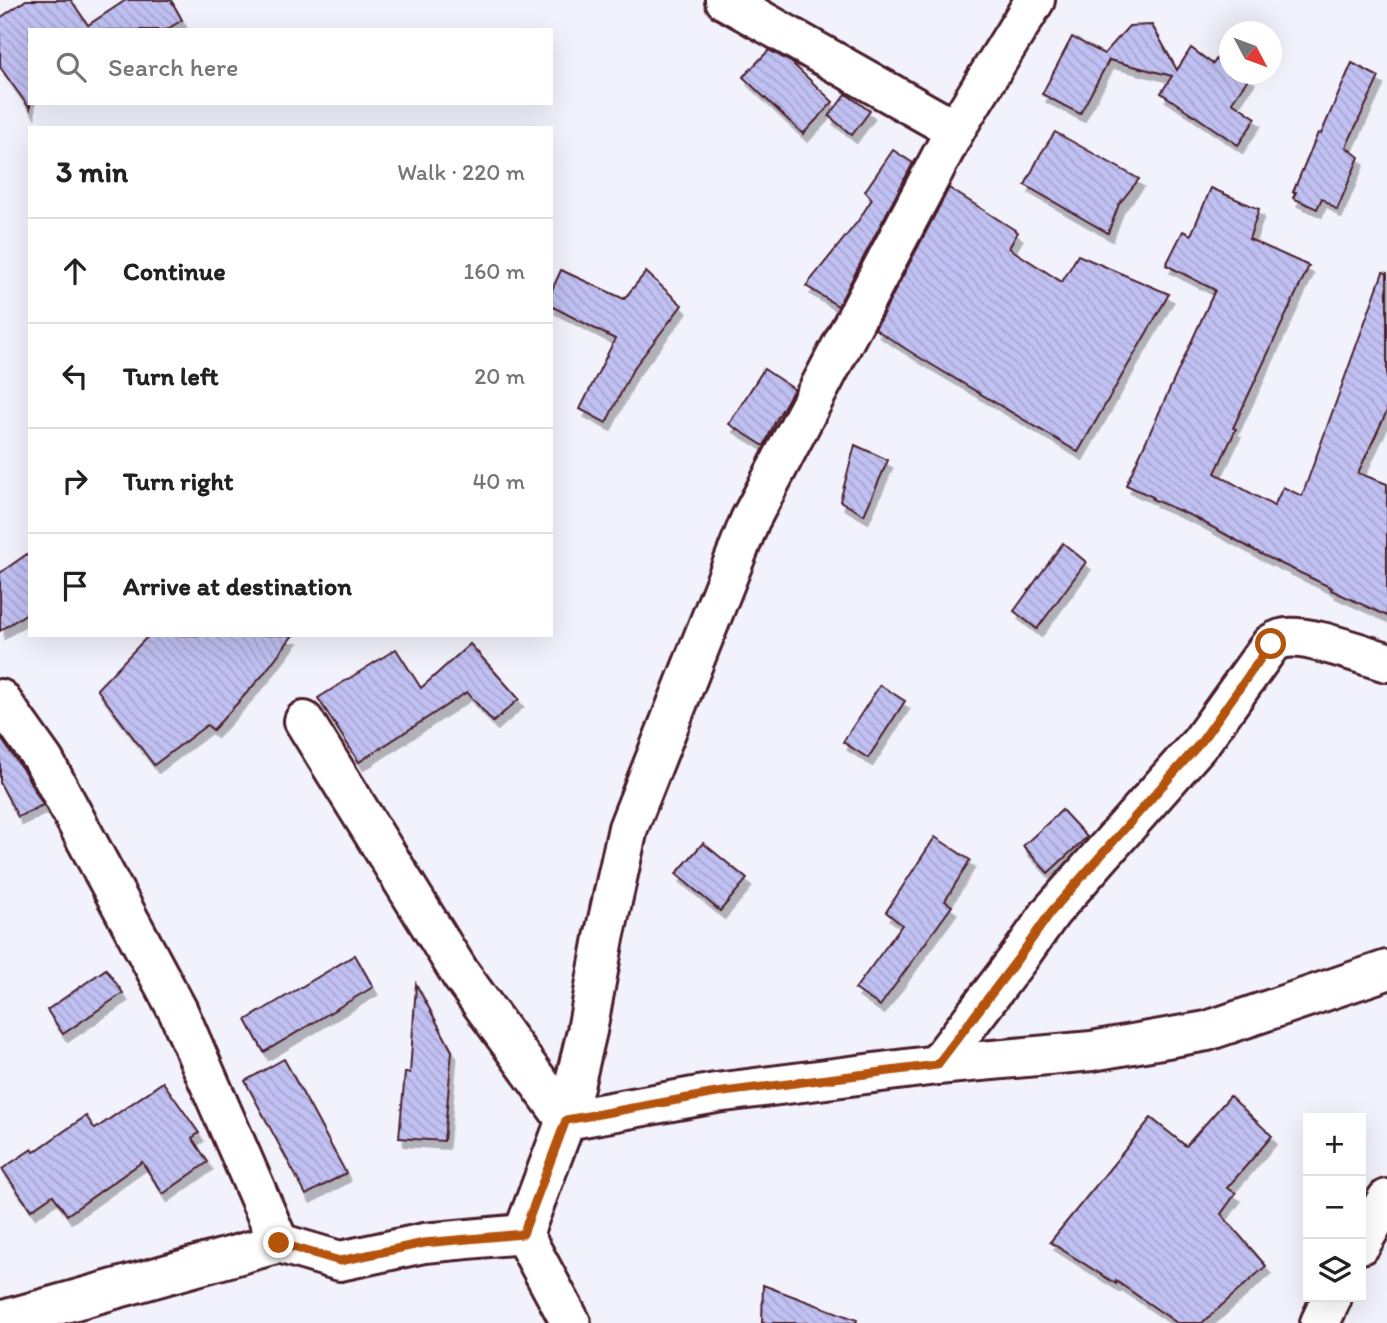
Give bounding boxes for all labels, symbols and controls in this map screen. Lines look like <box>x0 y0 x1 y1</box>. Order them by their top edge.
north arrow <box>1219 21 1282 84</box>
search box <box>28 28 553 105</box>
icon: search <box>52 48 90 86</box>
text: Search here <box>108 51 238 83</box>
text: 3 min <box>56 153 128 190</box>
text: Walk · 220 m <box>397 158 525 186</box>
icon: ahead <box>56 252 94 290</box>
text: Continue <box>123 255 226 287</box>
text: 160 m <box>463 257 525 285</box>
icon: left <box>56 357 94 395</box>
text: Turn left <box>123 360 219 392</box>
text: 20 m <box>474 362 525 390</box>
icon: right <box>56 462 94 500</box>
text: Turn right <box>123 465 234 497</box>
text: 40 m <box>472 467 525 495</box>
icon: arrive <box>56 567 94 605</box>
text: Arrive at destination <box>123 570 352 602</box>
route start <box>1255 628 1286 659</box>
map controls <box>1303 1113 1366 1302</box>
button: + <box>1303 1113 1366 1176</box>
button: − <box>1303 1176 1366 1239</box>
route end <box>263 1227 294 1258</box>
button: layers <box>1303 1239 1366 1302</box>

